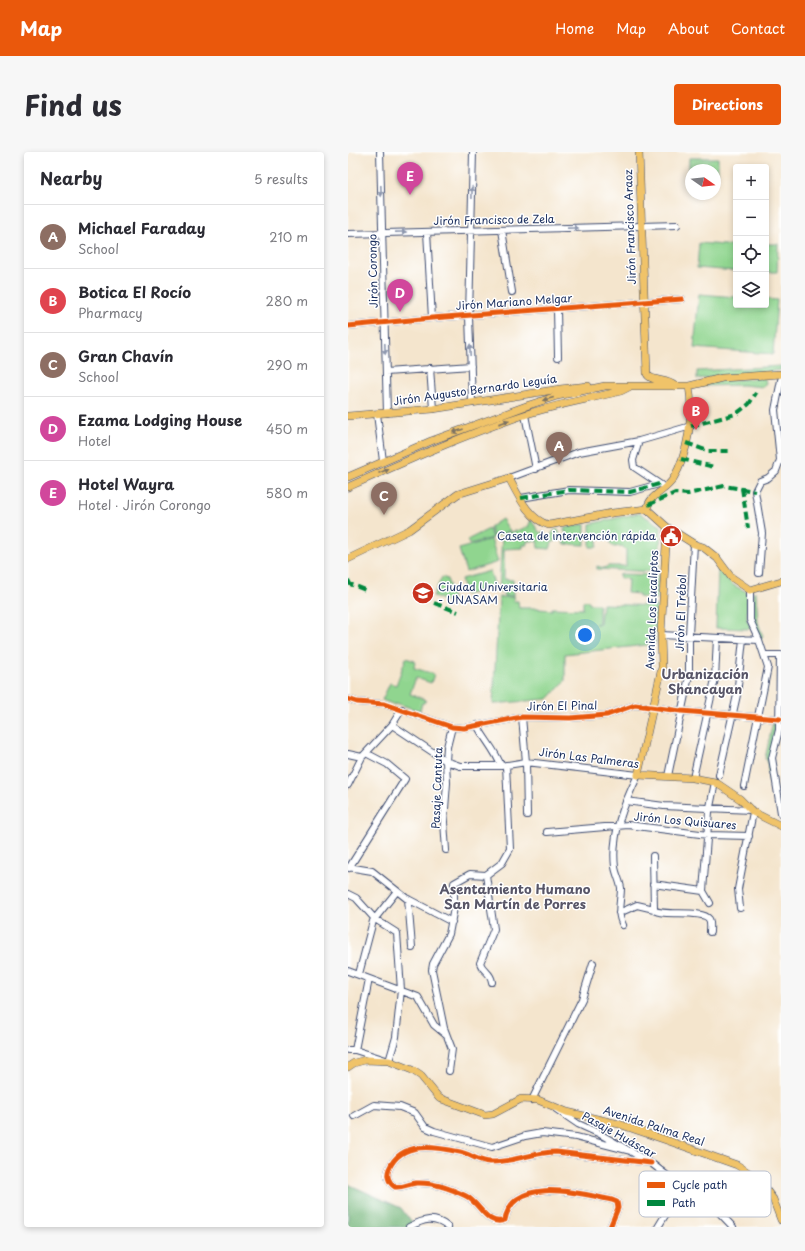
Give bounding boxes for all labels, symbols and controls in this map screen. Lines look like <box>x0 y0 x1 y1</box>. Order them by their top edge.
text: Map <box>20 14 62 42</box>
text: Home <box>555 18 594 39</box>
text: Map <box>616 18 646 39</box>
text: About <box>668 18 709 39</box>
text: Contact <box>731 18 785 39</box>
text: Find us <box>24 83 122 126</box>
button: Directions <box>674 84 781 125</box>
pin: E <box>397 162 423 195</box>
north arrow <box>685 164 721 200</box>
map controls <box>733 164 769 308</box>
button: + <box>733 164 769 200</box>
text: Nearby <box>40 165 102 191</box>
text: 5 results <box>254 169 308 188</box>
street label: Jirón Francisco Araoz <box>619 169 640 285</box>
one-way arrow <box>378 185 384 198</box>
one-way arrow <box>469 185 475 198</box>
button: − <box>733 200 769 236</box>
street label: Jirón Francisco de Zela <box>433 210 555 229</box>
text: Michael Faraday <box>78 216 205 239</box>
one-way arrow <box>567 225 579 232</box>
text: A <box>48 227 58 246</box>
text: 210 m <box>269 227 308 246</box>
one-way arrow <box>395 229 407 236</box>
street label: Jirón Corongo <box>363 234 382 308</box>
button: locate <box>733 236 769 272</box>
text: School <box>78 239 119 258</box>
button: layers <box>733 272 769 308</box>
pin: D <box>387 279 413 312</box>
text: Botica El Rocío <box>78 280 191 303</box>
street label: Jirón Mariano Melgar <box>455 289 573 314</box>
text: B <box>49 291 57 310</box>
text: 280 m <box>266 291 308 310</box>
text: Pharmacy <box>78 303 143 322</box>
one-way arrow <box>382 343 388 356</box>
one-way arrow <box>467 343 473 356</box>
text: Gran Chavín <box>78 344 173 367</box>
text: C <box>48 355 58 374</box>
text: 290 m <box>267 355 308 374</box>
text: School <box>78 367 119 386</box>
street label: Jirón Augusto Bernardo Leguía <box>392 369 559 409</box>
one-way arrow <box>542 396 554 402</box>
pin: B <box>683 397 709 430</box>
text: Ezama Lodging House <box>78 408 242 431</box>
text: D <box>48 419 58 438</box>
text: 450 m <box>266 419 308 438</box>
one-way arrow <box>499 419 511 425</box>
one-way arrow <box>452 428 464 434</box>
text: Hotel <box>78 431 111 450</box>
pin: A <box>546 432 572 465</box>
one-way arrow <box>378 468 390 474</box>
text: Hotel Wayra <box>78 472 174 495</box>
pin: C <box>371 482 397 515</box>
text: E <box>49 483 57 502</box>
text: 580 m <box>266 483 308 502</box>
text: Hotel · Jirón Corongo <box>78 495 211 514</box>
public building icon: Caseta de intervención rápida <box>658 523 684 549</box>
place label: Caseta de intervención rápida <box>497 527 657 544</box>
street label: Avenida Los Eucaliptos <box>641 550 662 670</box>
street label: Jirón El Trébol <box>671 574 690 652</box>
place label: Ciudad Universitaria - UNASAM <box>438 578 548 608</box>
school or university icon: Ciudad Universitaria - UNASAM <box>410 580 436 606</box>
your location <box>575 625 595 645</box>
district label: Urbanización Shancayan <box>661 664 749 698</box>
street label: Jirón El Pinal <box>527 696 597 715</box>
street label: Jirón Las Palmeras <box>538 743 640 772</box>
street label: Pasaje Cantuta <box>427 747 446 829</box>
street label: Jirón Los Quisuares <box>633 808 737 833</box>
district label: Asentamiento Humano San Martín de Porres <box>440 879 591 913</box>
street label: Avenida Palma Real <box>601 1101 707 1150</box>
street label: Pasaje Huáscar <box>579 1107 659 1162</box>
legend <box>639 1171 771 1217</box>
text: Cycle path <box>672 1176 727 1193</box>
text: Path <box>672 1194 696 1211</box>

